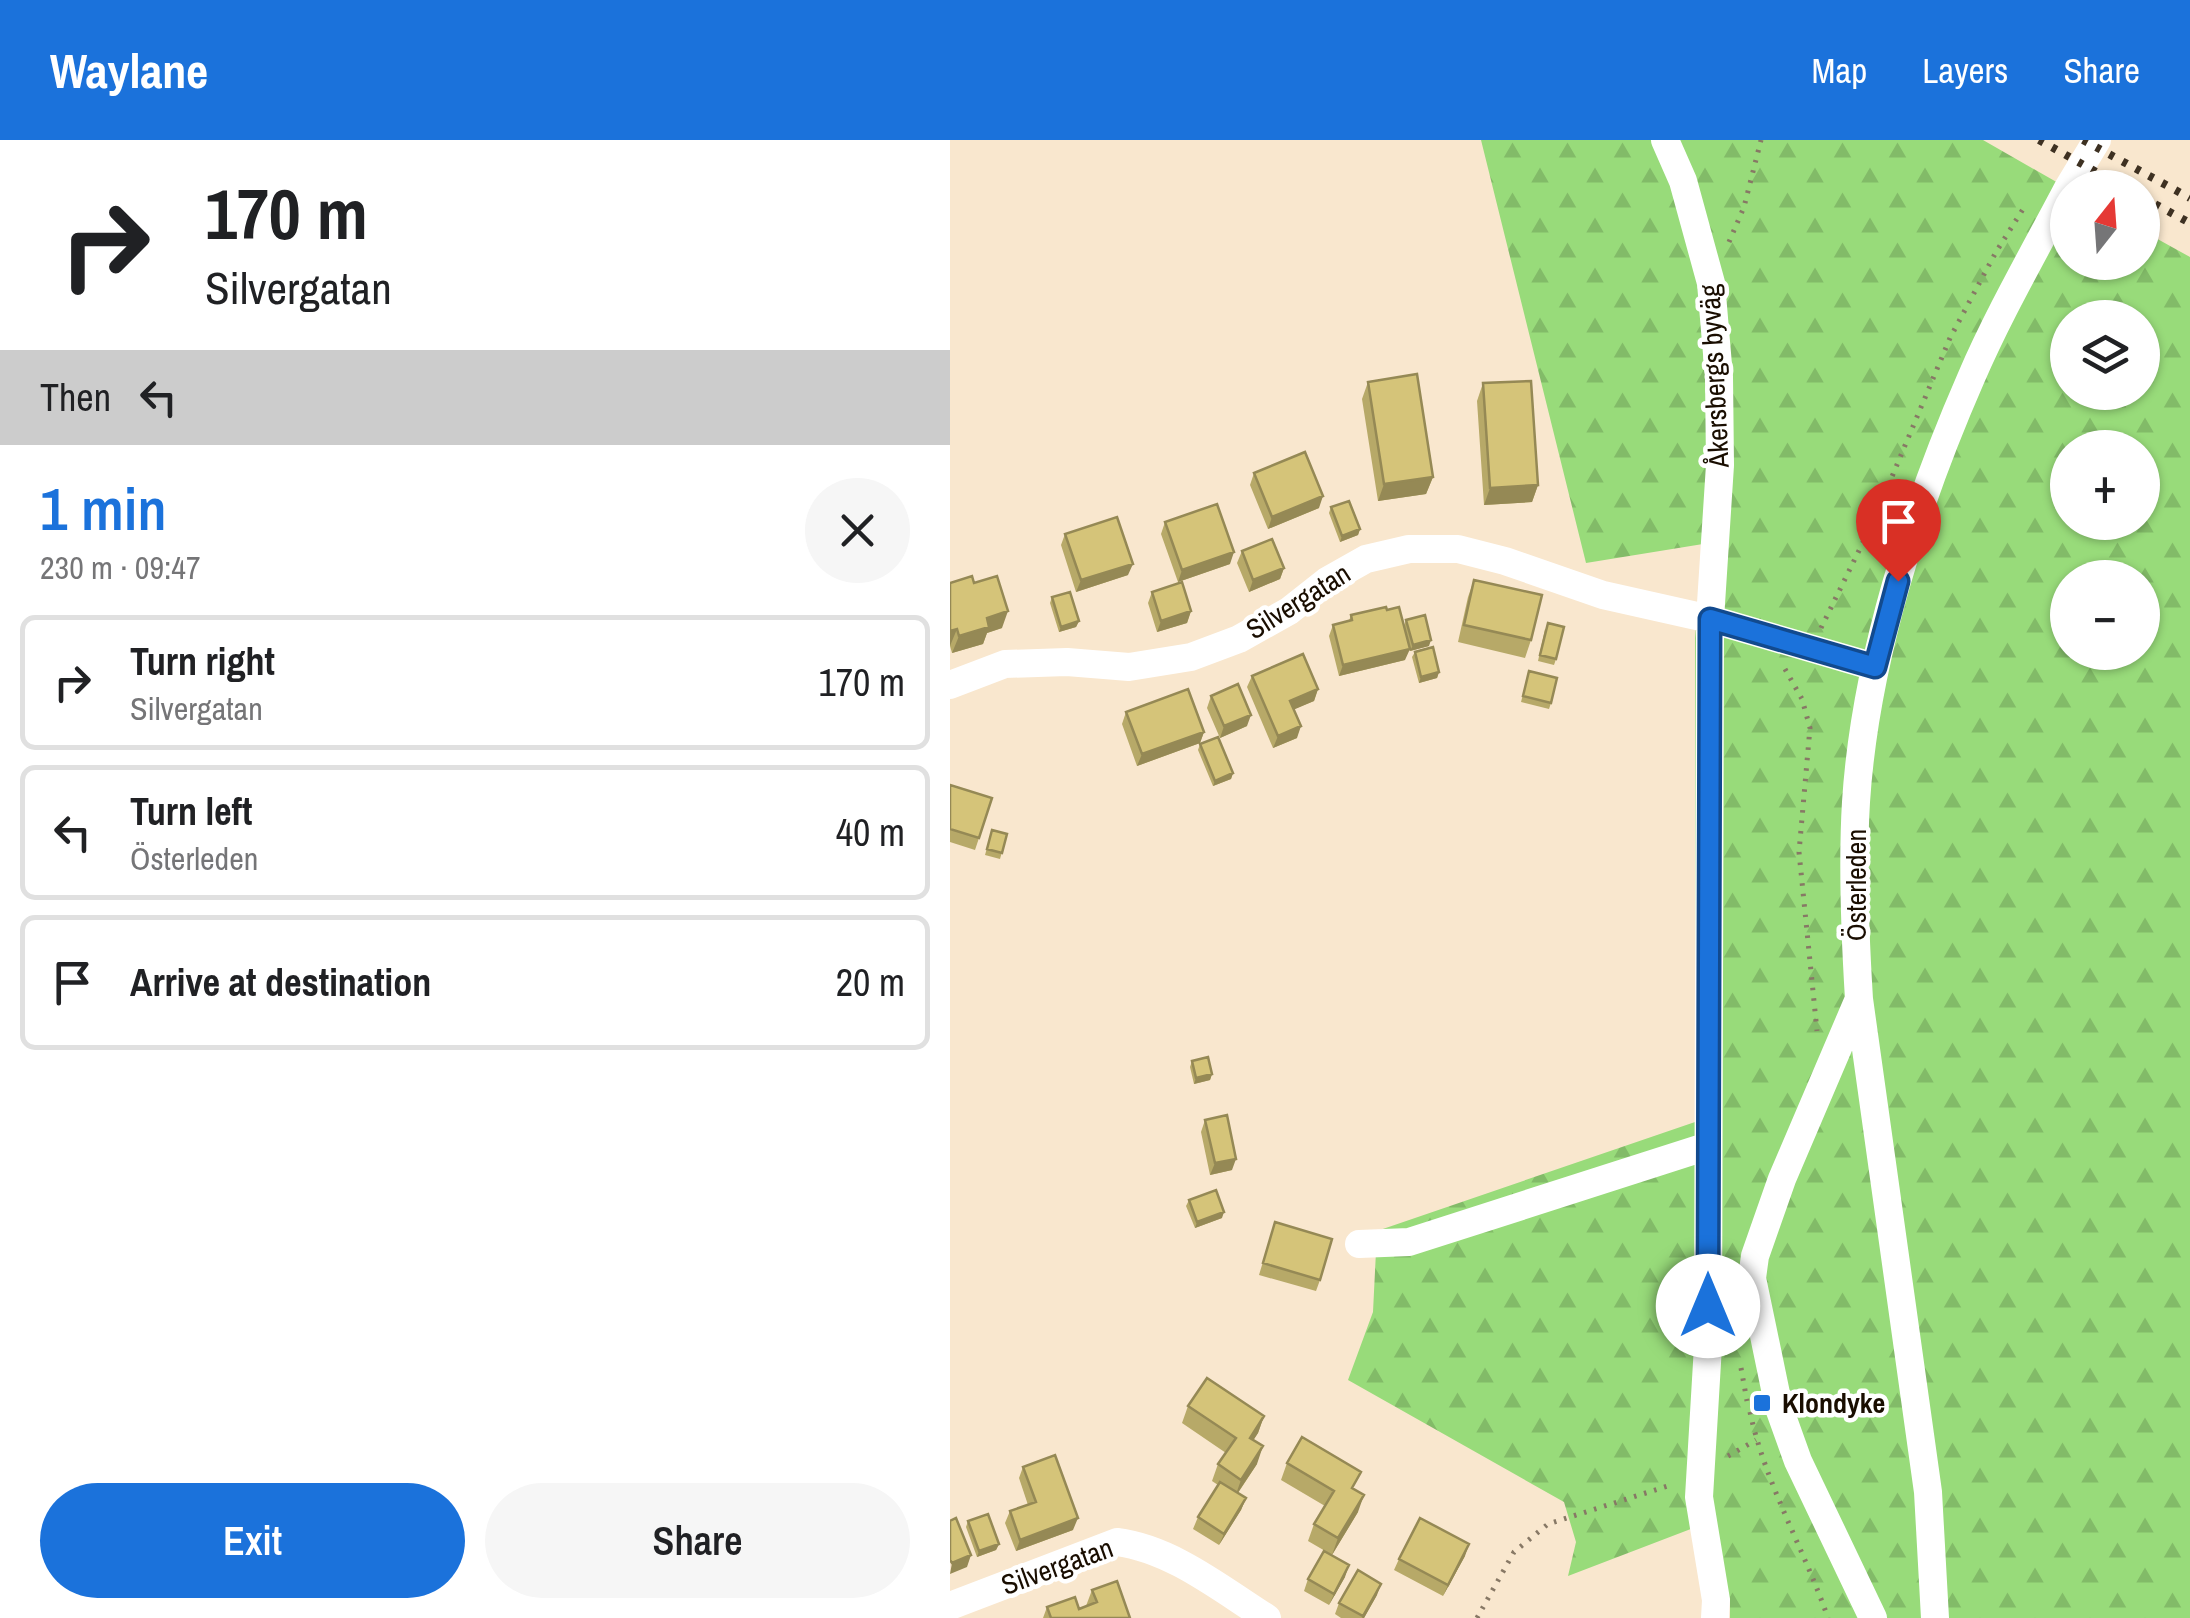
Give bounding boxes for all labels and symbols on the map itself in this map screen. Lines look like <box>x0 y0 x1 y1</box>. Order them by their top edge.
north arrow <box>2050 170 2160 280</box>
street label: Åkersbergs byväg <box>1690 283 1738 470</box>
pin <box>1856 479 1941 582</box>
street label: Silvergatan <box>1239 554 1357 648</box>
street label: Österleden <box>1837 829 1875 941</box>
position arrow <box>1656 1254 1760 1358</box>
place label: Klondyke <box>1782 1384 1885 1422</box>
marker: Klondyke <box>1751 1392 1773 1414</box>
street label: Silvergatan <box>996 1528 1118 1604</box>

